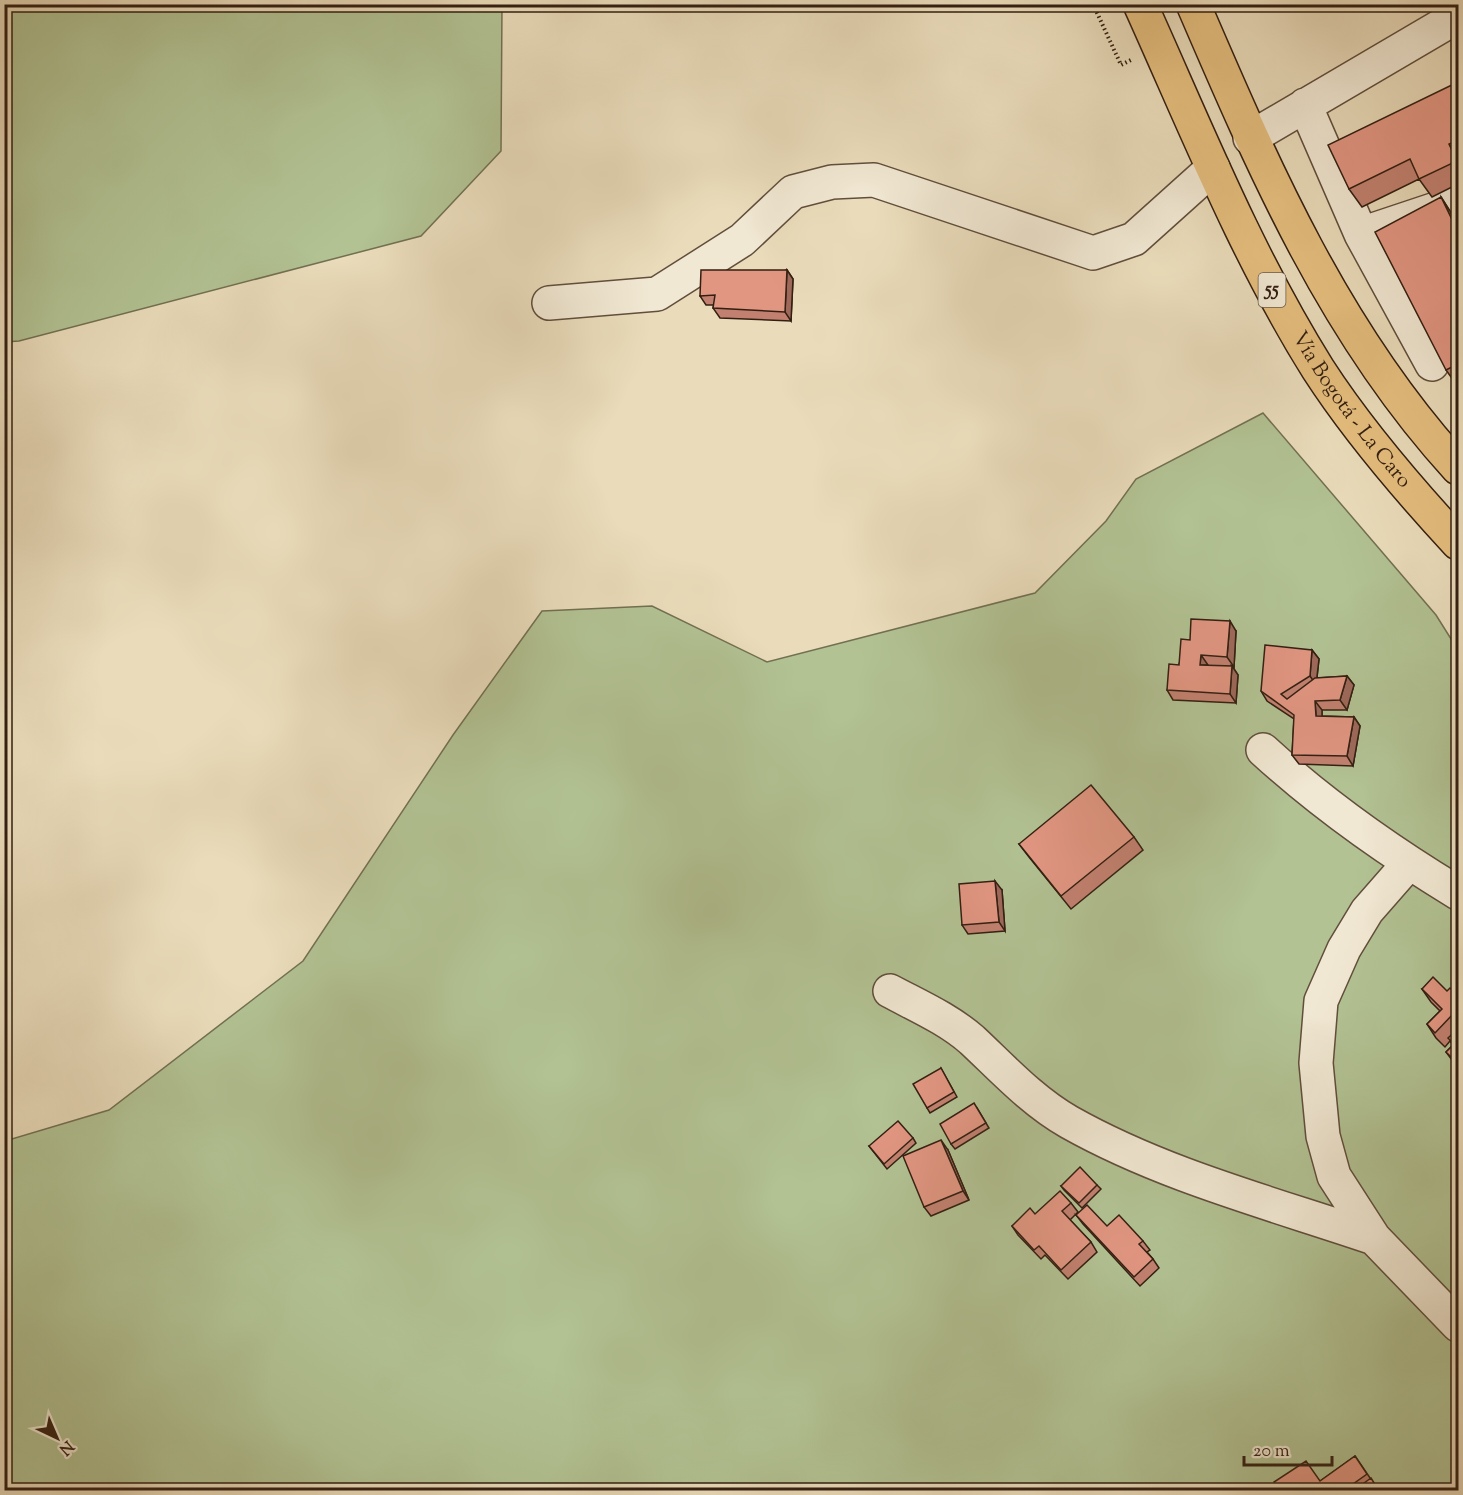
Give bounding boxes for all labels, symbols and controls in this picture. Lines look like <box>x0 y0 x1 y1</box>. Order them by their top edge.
road number: 55 <box>1258 273 1286 307</box>
street label: Vía Bogotá - La Caro <box>1284 326 1418 495</box>
north arrow <box>27 1408 87 1468</box>
scale bar <box>1244 1429 1332 1467</box>
text: N <box>53 1434 78 1460</box>
text: 20 m <box>1253 1439 1290 1465</box>

